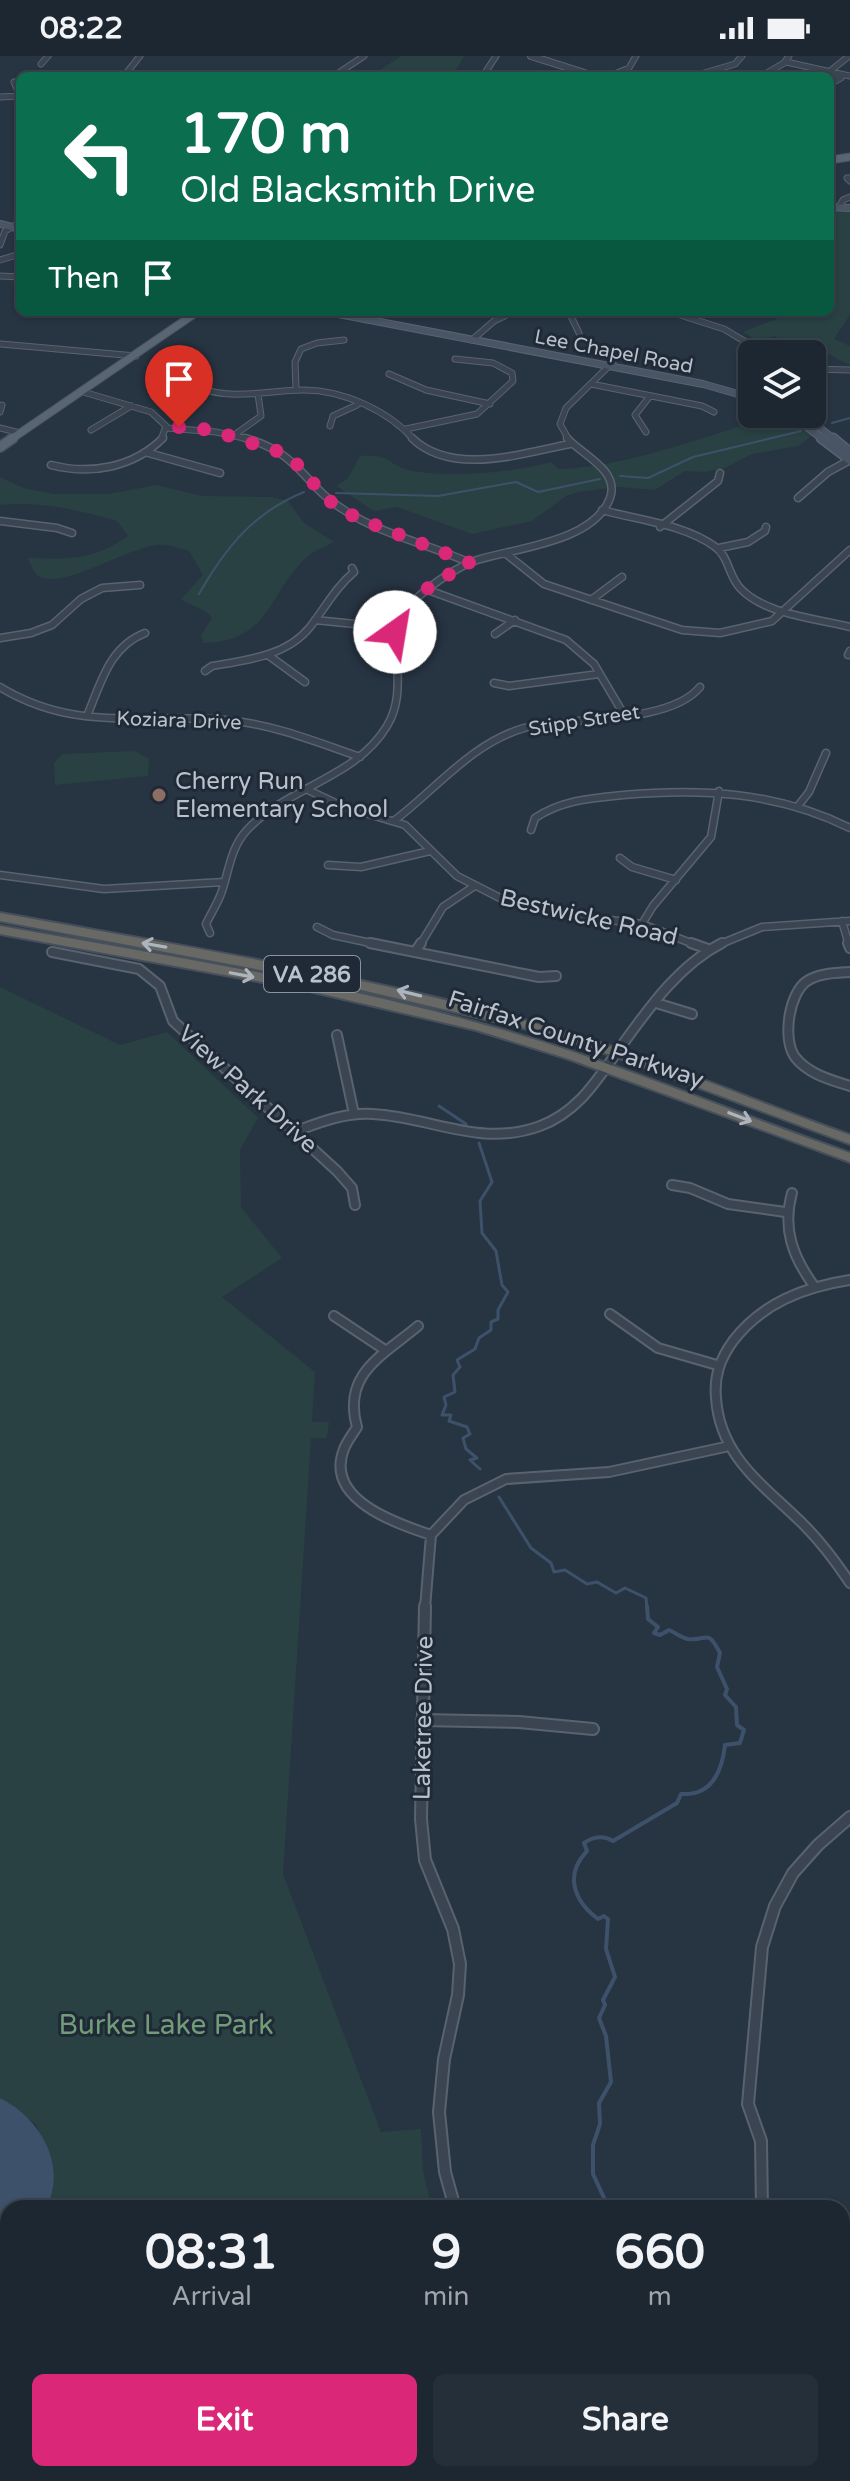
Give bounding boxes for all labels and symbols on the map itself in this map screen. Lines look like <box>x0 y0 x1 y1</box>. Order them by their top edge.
street label: Lee Chapel Road <box>532 325 695 379</box>
pin <box>145 345 213 427</box>
position arrow <box>353 590 437 674</box>
street label: Stipp Street <box>527 700 642 742</box>
street label: Koziara Drive <box>116 707 242 735</box>
place label: Cherry Run Elementary School <box>175 767 388 824</box>
marker: Cherry Run Elementary School <box>150 786 168 804</box>
street label: Bestwicke Road <box>497 883 680 952</box>
one-way arrow <box>142 937 167 952</box>
road number: VA 286 <box>264 956 360 992</box>
one-way arrow <box>229 969 254 984</box>
street label: Fairfax County Parkway <box>444 984 707 1095</box>
one-way arrow <box>397 985 423 1000</box>
street label: View Park Drive <box>172 1019 323 1160</box>
one-way arrow <box>727 1111 752 1125</box>
street label: Laketree Drive <box>408 1636 439 1800</box>
park label: Burke Lake Park <box>59 2008 273 2042</box>

